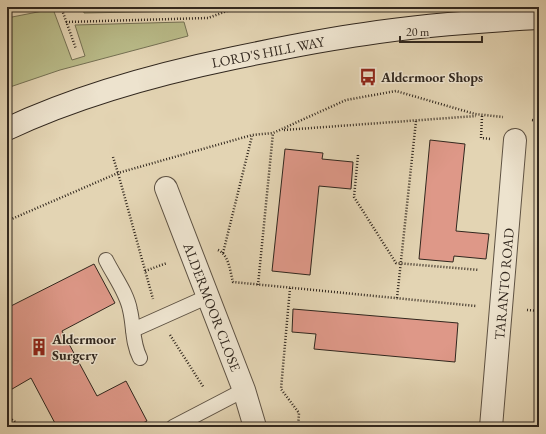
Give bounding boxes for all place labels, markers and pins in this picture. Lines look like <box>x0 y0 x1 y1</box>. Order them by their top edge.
bus stop icon: Aldermoor Shops <box>358 67 378 87</box>
place label: Aldermoor Shops <box>380 68 483 86</box>
place label: Aldermoor Surgery <box>51 330 116 364</box>
building icon: Aldermoor Surgery <box>29 337 49 357</box>

